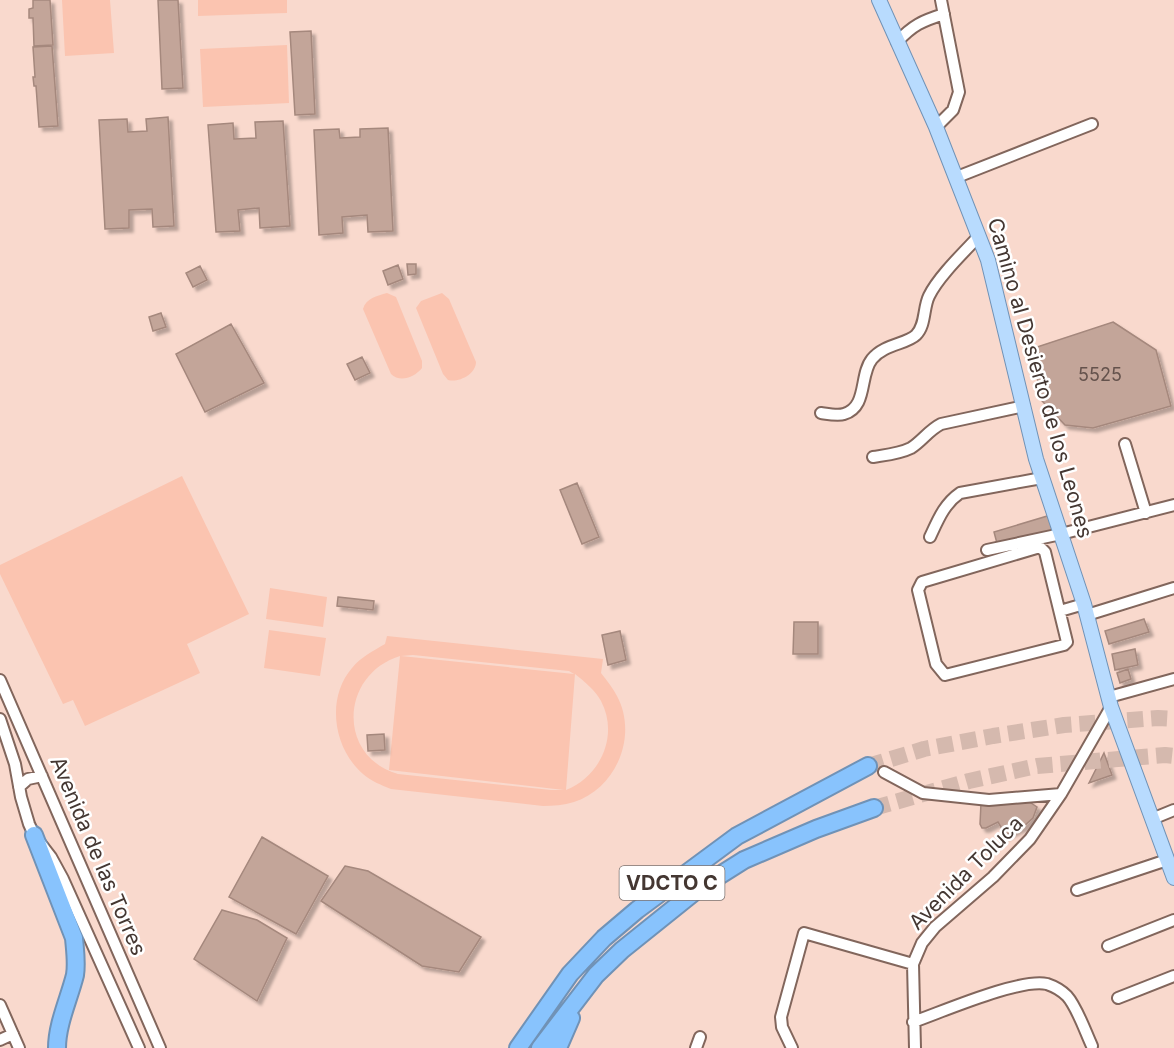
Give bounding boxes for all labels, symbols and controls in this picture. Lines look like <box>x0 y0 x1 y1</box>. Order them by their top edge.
street label: Camino al Desierto de los Leones <box>983 215 1098 541</box>
house number: 5525 <box>1078 364 1122 385</box>
street label: Avenida de las Torres <box>45 753 152 959</box>
street label: Avenida Toluca <box>904 811 1028 935</box>
road number: VDCTO C <box>620 866 724 900</box>

